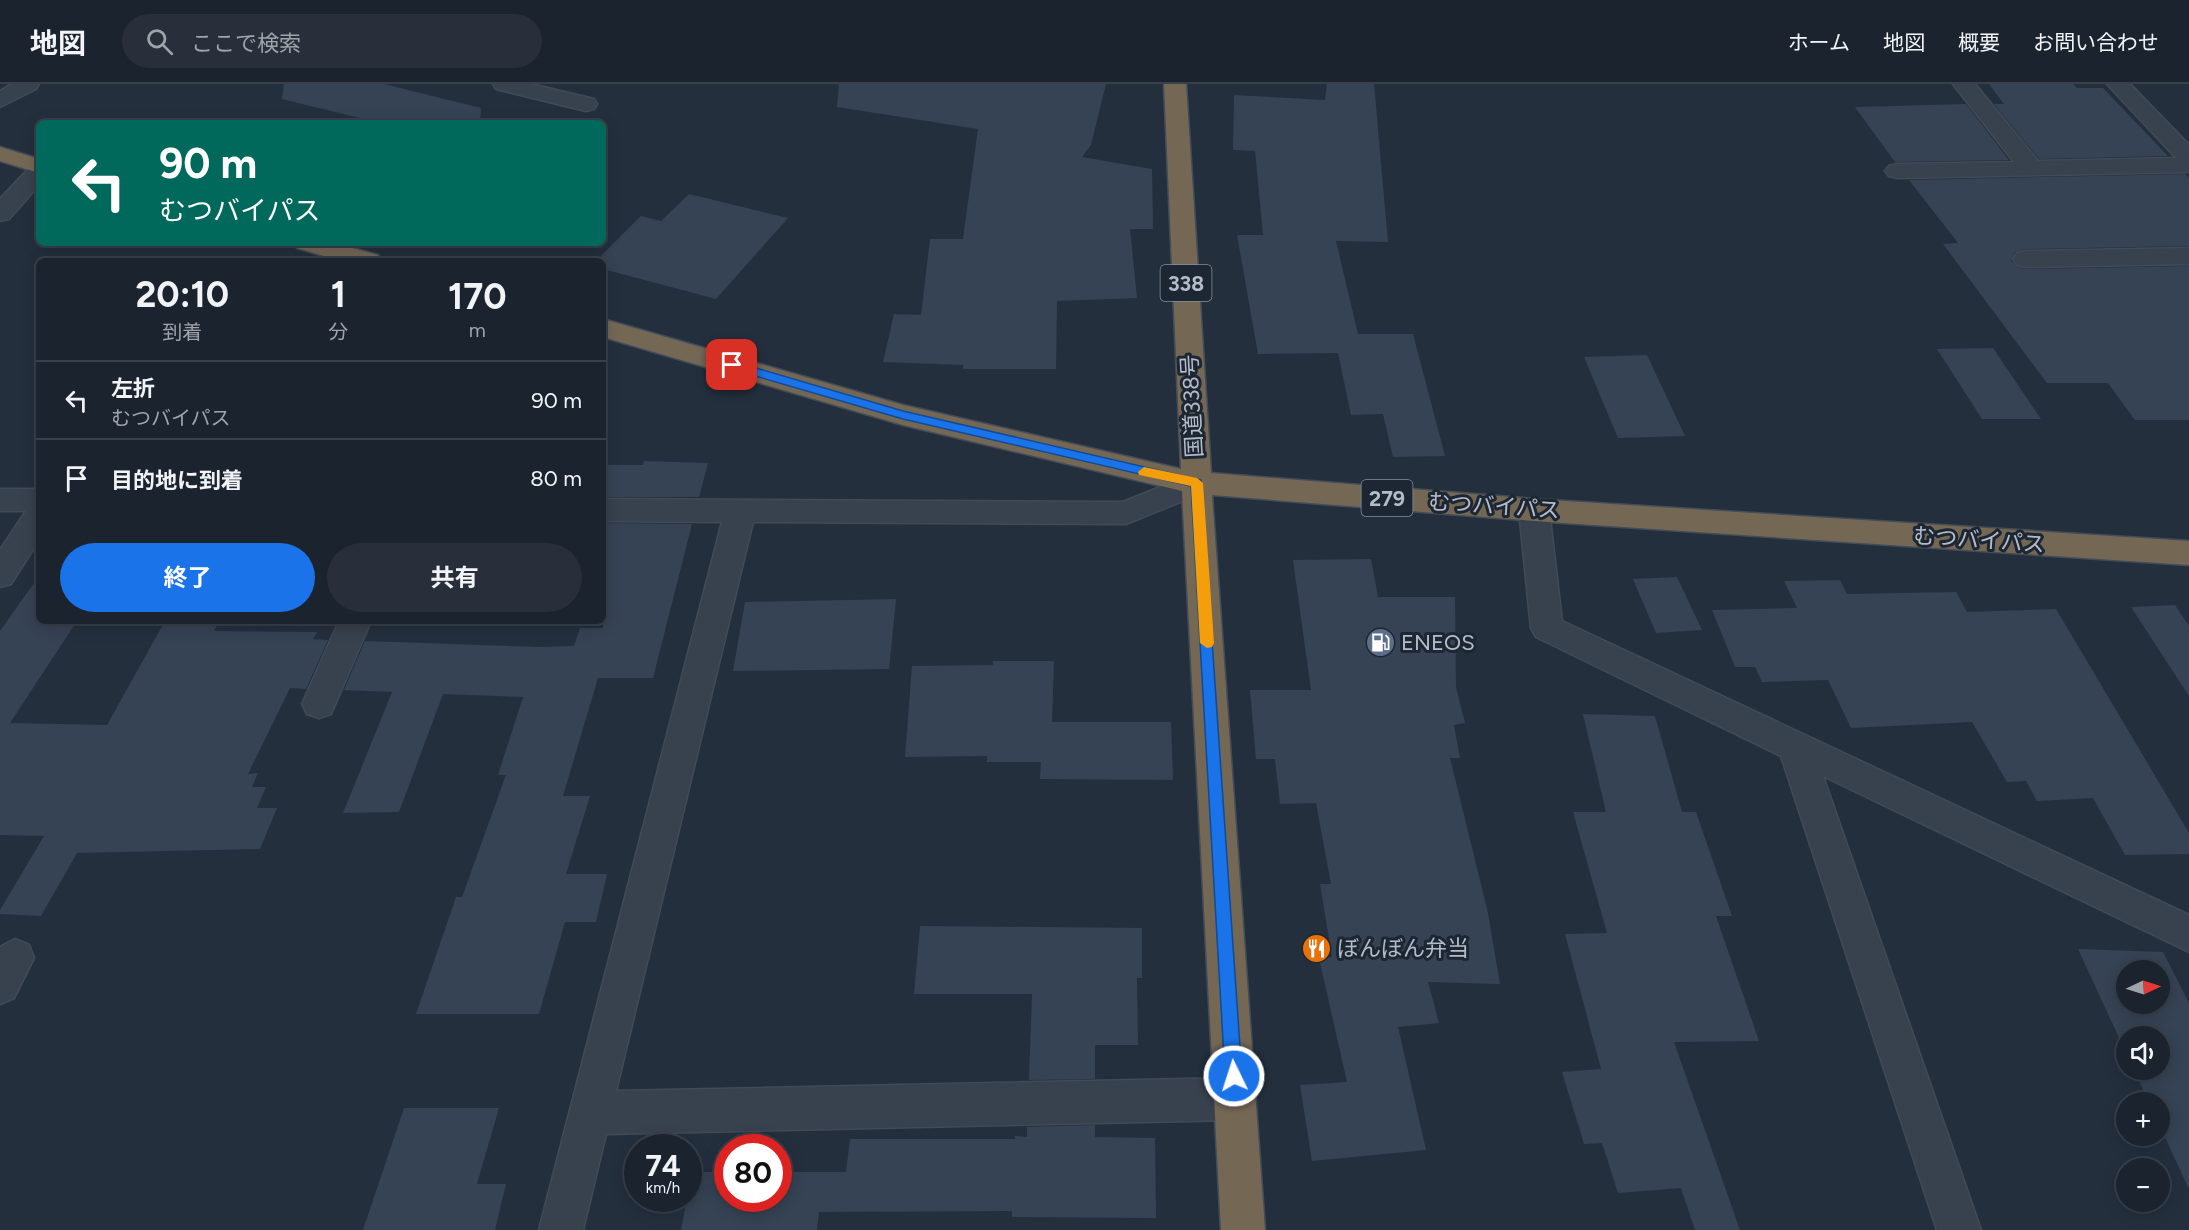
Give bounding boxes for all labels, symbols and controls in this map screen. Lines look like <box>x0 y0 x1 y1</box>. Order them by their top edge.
search box <box>122 14 542 68</box>
icon: search <box>143 25 176 58</box>
text: 地図 <box>30 26 86 60</box>
text: ここで検索 <box>191 30 301 57</box>
text: ホーム <box>1788 30 1850 55</box>
text: 地図 <box>1883 30 1925 55</box>
text: 概要 <box>1958 30 2000 55</box>
text: お問い合わせ <box>2033 30 2159 55</box>
text: 90 m <box>159 138 257 189</box>
icon: left <box>60 144 138 222</box>
text: むつバイパス <box>159 194 320 227</box>
road number: 338 <box>1160 265 1212 301</box>
text: 20:10 <box>135 273 229 316</box>
text: 1 <box>331 273 346 316</box>
text: 170 <box>448 275 506 318</box>
text: m <box>469 318 486 342</box>
text: 到着 <box>162 320 202 344</box>
text: 分 <box>328 320 348 344</box>
pin <box>706 339 757 390</box>
icon: arrive <box>715 348 748 381</box>
street label: 国道338号 <box>1176 354 1208 458</box>
text: 左折 <box>111 375 155 402</box>
icon: left <box>60 384 93 417</box>
text: 90 m <box>531 387 582 414</box>
text: むつバイパス <box>111 406 231 430</box>
icon: arrive <box>60 462 93 495</box>
text: 80 m <box>530 465 582 492</box>
text: 目的地に到着 <box>111 467 243 494</box>
road number: 279 <box>1362 480 1412 516</box>
street label: むつバイパス <box>1427 488 1561 524</box>
street label: むつバイパス <box>1912 522 2046 558</box>
button: 終了 <box>60 543 315 612</box>
button: 共有 <box>327 543 582 612</box>
fuel station icon: ENEOS <box>1364 626 1396 658</box>
place label: ENEOS <box>1401 629 1475 656</box>
restaurant icon: ぼんぼん弁当 <box>1300 932 1332 964</box>
place label: ぼんぼん弁当 <box>1337 935 1469 962</box>
north arrow <box>2116 960 2170 1014</box>
map controls <box>2116 960 2170 1212</box>
button: sound <box>2116 1026 2170 1080</box>
position arrow <box>1202 1044 1266 1108</box>
button: + <box>2116 1092 2170 1146</box>
speed limit sign: 80 <box>714 1134 792 1212</box>
text: 74 <box>645 1147 681 1184</box>
button: − <box>2116 1158 2170 1212</box>
text: km/h <box>646 1179 680 1197</box>

